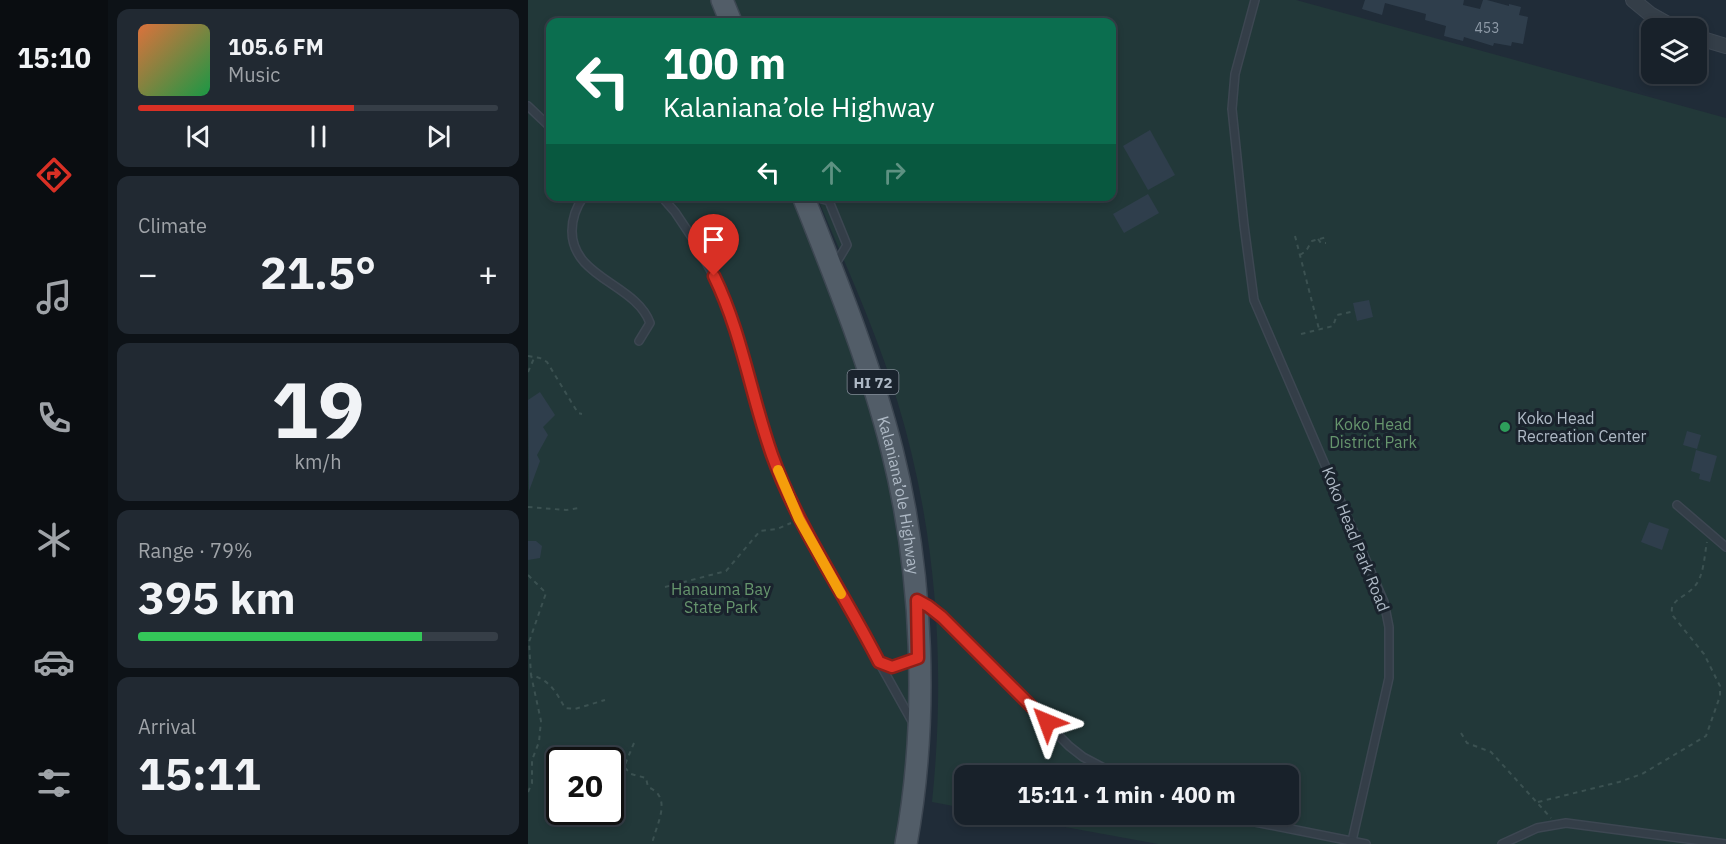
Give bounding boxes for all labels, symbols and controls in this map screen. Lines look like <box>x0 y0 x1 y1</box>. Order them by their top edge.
map controls <box>1641 18 1707 84</box>
button: layers <box>1641 18 1707 84</box>
house number: 453 <box>1474 19 1500 37</box>
text: 105.6 FM <box>228 32 324 61</box>
text: 100 m <box>663 36 786 91</box>
text: 15:10 <box>17 40 91 75</box>
icon: left <box>564 42 642 120</box>
text: Music <box>228 61 280 88</box>
text: Kalaniana’ole Highway <box>663 89 935 124</box>
icon: previous <box>182 120 215 153</box>
icon: pause <box>302 120 335 153</box>
icon: next <box>422 120 455 153</box>
icon: directions <box>33 154 75 196</box>
icon: left <box>752 156 785 189</box>
icon: ahead <box>815 156 848 189</box>
icon: right <box>878 156 911 189</box>
text: Climate <box>138 212 207 239</box>
pin <box>688 214 739 276</box>
icon: arrive <box>697 223 730 256</box>
text: 21.5° <box>260 243 376 301</box>
text: − <box>138 252 158 295</box>
text: + <box>478 252 498 295</box>
icon: music <box>33 276 75 318</box>
text: 19 <box>271 358 365 459</box>
road number: HI 72 <box>848 370 898 394</box>
icon: phone <box>33 397 75 439</box>
place label: Koko Head Recreation Center <box>1517 408 1647 446</box>
street label: Kalaniana’ole Highway <box>873 414 924 575</box>
park label: Koko Head District Park <box>1329 414 1417 452</box>
marker: Koko Head Recreation Center <box>1498 420 1512 434</box>
text: km/h <box>294 448 342 475</box>
street label: Koko Head Park Road <box>1318 464 1394 614</box>
icon: climate <box>33 519 75 561</box>
text: Range · 79% <box>138 537 253 564</box>
text: 395 km <box>138 568 296 626</box>
park label: Hanauma Bay State Park <box>671 579 771 617</box>
icon: car <box>33 641 75 683</box>
position arrow <box>1015 690 1079 754</box>
text: Arrival <box>138 713 196 740</box>
text: 15:11 <box>138 744 261 802</box>
speed limit sign: 20 <box>546 747 624 825</box>
icon: filters <box>33 762 75 804</box>
text: 15:11 · 1 min · 400 m <box>1017 780 1236 809</box>

